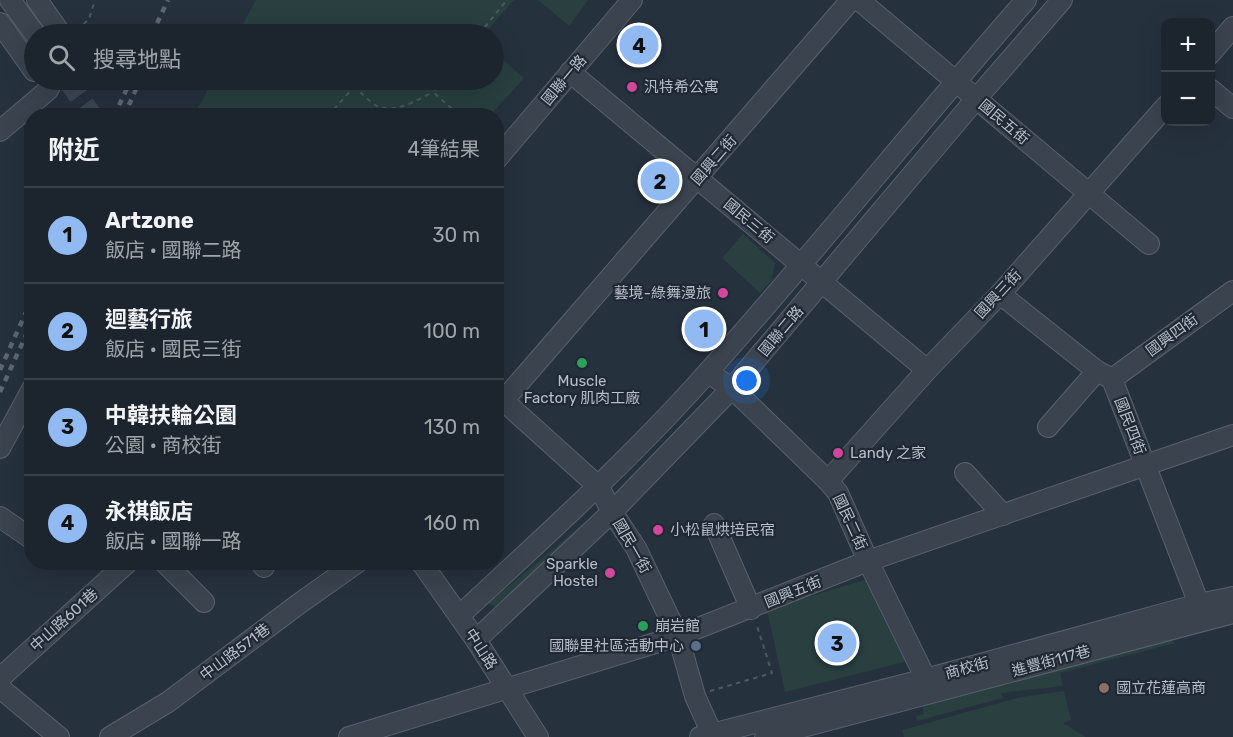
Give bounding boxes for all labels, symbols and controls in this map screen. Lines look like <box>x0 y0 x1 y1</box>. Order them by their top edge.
map controls <box>1161 18 1215 126</box>
button: + <box>1161 18 1215 72</box>
pin: 4 <box>620 22 658 68</box>
search box <box>24 24 504 90</box>
icon: search <box>45 41 78 74</box>
text: 搜尋地點 <box>93 46 181 73</box>
street label: 國聯一路 <box>538 51 590 109</box>
button: − <box>1161 72 1215 126</box>
place label: 汎特希公寓 <box>644 78 719 96</box>
marker: 汎特希公寓 <box>625 80 639 94</box>
street label: 國民五街 <box>975 96 1033 148</box>
street label: 國興二街 <box>688 131 740 189</box>
text: 附近 <box>48 135 100 166</box>
text: 4筆結果 <box>408 137 480 161</box>
pin: 2 <box>640 158 680 204</box>
street label: 國民三街 <box>720 195 778 247</box>
text: Artzone <box>105 207 194 234</box>
text: 1 <box>63 223 72 247</box>
text: 30 m <box>433 223 480 247</box>
text: 飯店 · 國聯二路 <box>105 238 241 262</box>
street label: 國興三街 <box>971 266 1025 322</box>
place label: 藝境-綠舞漫旅 <box>614 284 711 302</box>
marker: 藝境-綠舞漫旅 <box>716 286 730 300</box>
street label: 國聯二路 <box>755 302 807 360</box>
text: 迴藝行旅 <box>105 306 193 333</box>
pin: 1 <box>684 306 724 352</box>
street label: 國興四街 <box>1142 310 1202 360</box>
text: 2 <box>61 319 74 343</box>
text: 100 m <box>423 319 480 343</box>
text: 飯店 · 國民三街 <box>105 337 241 361</box>
marker: Muscle Factory 肌肉工廠 <box>575 356 589 370</box>
your location <box>732 366 761 395</box>
place label: Muscle Factory 肌肉工廠 <box>524 372 640 407</box>
street label: 國民四街 <box>1111 395 1149 457</box>
text: 中韓扶輪公園 <box>105 402 237 429</box>
text: 3 <box>61 415 74 439</box>
text: 130 m <box>424 415 480 439</box>
text: 公園 · 商校街 <box>105 433 221 457</box>
place label: Landy 之家 <box>850 444 926 462</box>
marker: Landy 之家 <box>831 446 845 460</box>
street label: 國民二街 <box>829 491 871 553</box>
text: 永祺飯店 <box>105 498 193 525</box>
text: 4 <box>61 511 74 535</box>
text: 160 m <box>424 511 480 535</box>
street label: 國民一街 <box>609 516 655 576</box>
place label: 小松鼠烘培民宿 <box>670 521 775 539</box>
marker: 小松鼠烘培民宿 <box>651 523 665 537</box>
text: 飯店 · 國聯一路 <box>105 529 241 553</box>
place label: Sparkle Hostel <box>546 555 598 590</box>
marker: Sparkle Hostel <box>603 566 617 580</box>
street label: 國興五街 <box>762 572 824 612</box>
street label: 中山路601巷 <box>26 585 102 655</box>
place label: 崩岩館 <box>655 617 700 635</box>
marker: 崩岩館 <box>636 619 650 633</box>
street label: 中山路571巷 <box>196 620 274 684</box>
pin: 3 <box>818 620 856 666</box>
street label: 中山路 <box>461 625 501 673</box>
place label: 國聯里社區活動中心 <box>549 637 684 655</box>
marker: 國聯里社區活動中心 <box>689 639 703 653</box>
street label: 進豐街117巷 <box>1010 642 1092 680</box>
street label: 商校街 <box>943 653 991 683</box>
place label: 國立花蓮高商 <box>1116 679 1206 697</box>
marker: 國立花蓮高商 <box>1097 681 1111 695</box>

